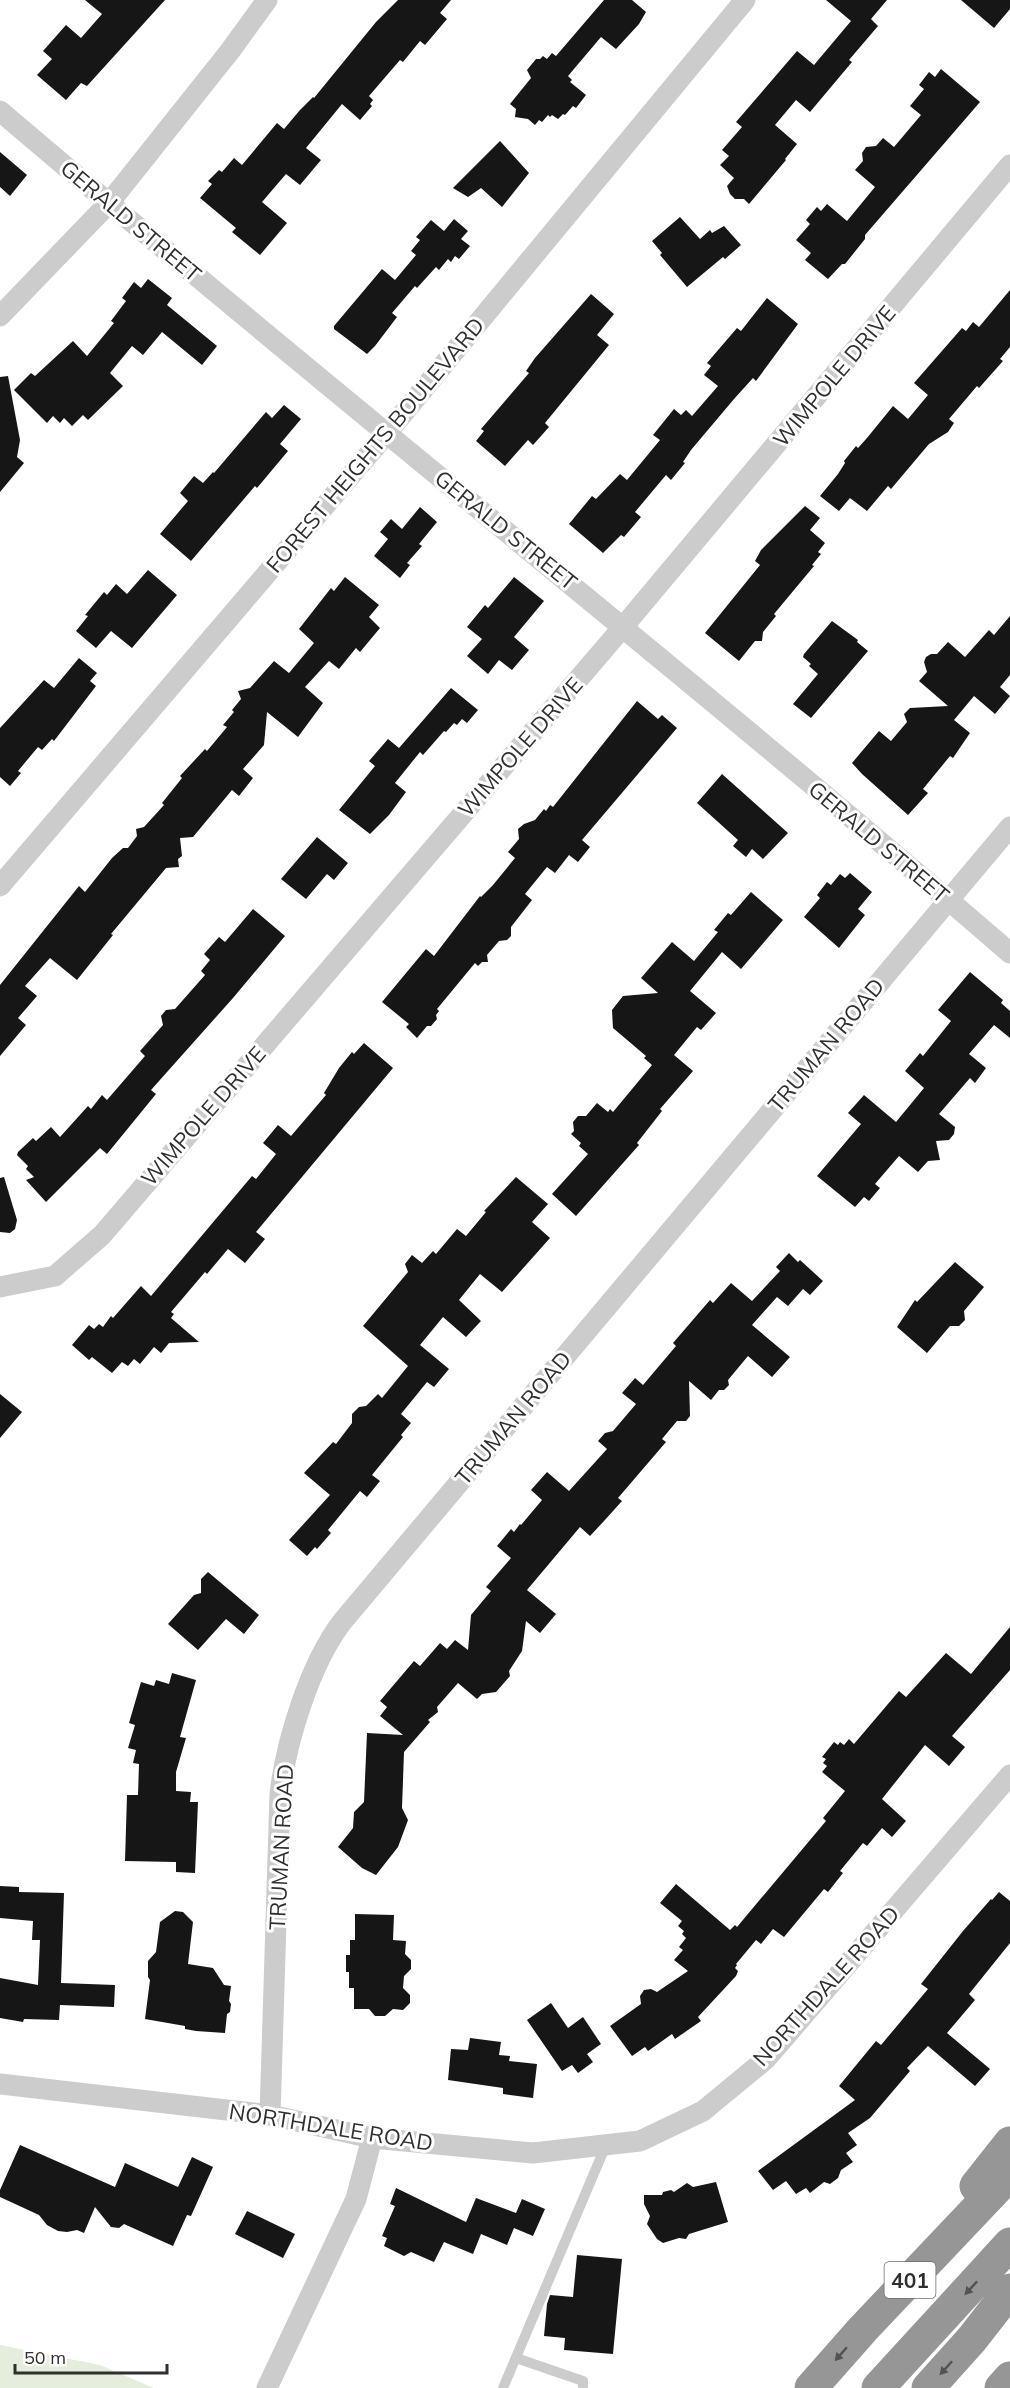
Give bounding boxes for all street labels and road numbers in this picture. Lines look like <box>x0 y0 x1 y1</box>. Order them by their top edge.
street label: GERALD STREET <box>55 154 207 288</box>
street label: WIMPOLE DRIVE <box>767 299 901 453</box>
street label: FOREST HEIGHTS BOULEVARD <box>260 312 490 578</box>
street label: GERALD STREET <box>429 464 583 596</box>
street label: WIMPOLE DRIVE <box>452 671 588 823</box>
street label: GERALD STREET <box>803 775 955 909</box>
street label: TRUMAN ROAD <box>762 972 890 1118</box>
street label: WIMPOLE DRIVE <box>135 1040 271 1192</box>
street label: TRUMAN ROAD <box>449 1345 577 1491</box>
street label: TRUMAN ROAD <box>263 1763 299 1931</box>
street label: NORTHDALE ROAD <box>747 1900 905 2072</box>
street label: NORTHDALE ROAD <box>227 2097 435 2157</box>
road number: 401 <box>884 2262 936 2298</box>

